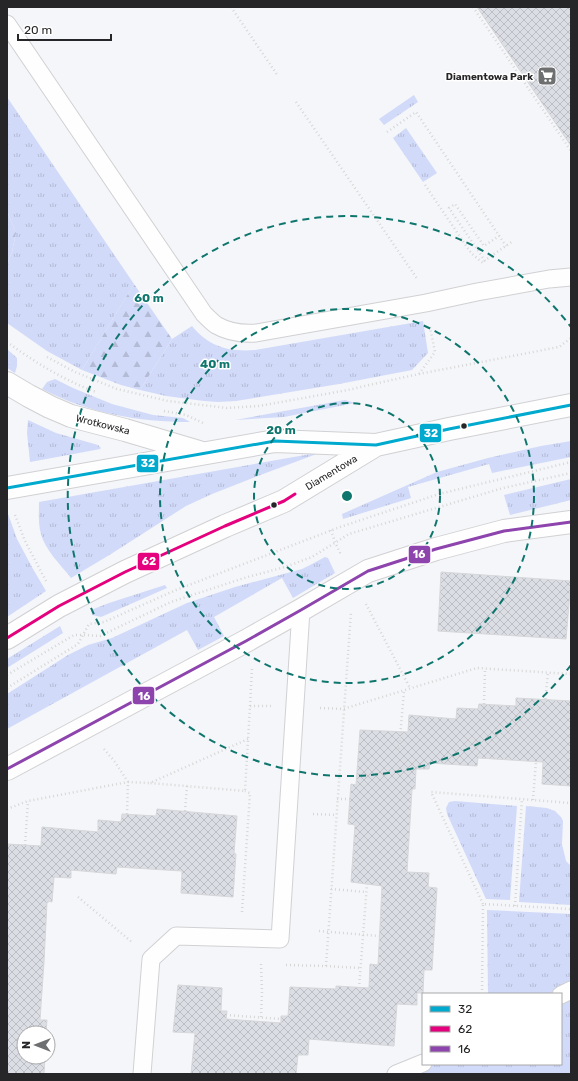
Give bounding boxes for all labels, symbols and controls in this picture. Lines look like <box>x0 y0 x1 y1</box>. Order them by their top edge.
scale bar <box>18 16 111 42</box>
text: 20 m <box>24 23 52 37</box>
supermarket icon: Diamentowa Park <box>536 65 558 87</box>
place label: Diamentowa Park <box>446 71 533 83</box>
text: 60 m <box>134 291 164 305</box>
text: 40 m <box>200 357 230 371</box>
street label: Wrotkowska <box>74 412 131 437</box>
unlabelled marker <box>459 421 469 431</box>
text: 20 m <box>266 423 296 437</box>
line badge: 32 <box>419 423 442 443</box>
text: 32 <box>424 427 438 440</box>
street label: Diamentowa <box>303 453 360 493</box>
line badge: 32 <box>136 454 159 473</box>
text: 32 <box>141 457 155 470</box>
centre of rings <box>340 489 354 503</box>
unlabelled marker <box>269 500 279 510</box>
line badge: 16 <box>408 545 431 564</box>
text: 16 <box>413 548 425 561</box>
line badge: 62 <box>137 552 160 571</box>
text: 62 <box>142 555 156 568</box>
line badge: 16 <box>132 686 155 705</box>
text: 16 <box>138 690 150 703</box>
legend <box>422 993 562 1065</box>
text: 32 <box>458 1002 472 1016</box>
text: 62 <box>458 1022 472 1036</box>
north arrow <box>16 1025 56 1065</box>
text: N <box>20 1041 33 1049</box>
text: 16 <box>458 1042 470 1056</box>

